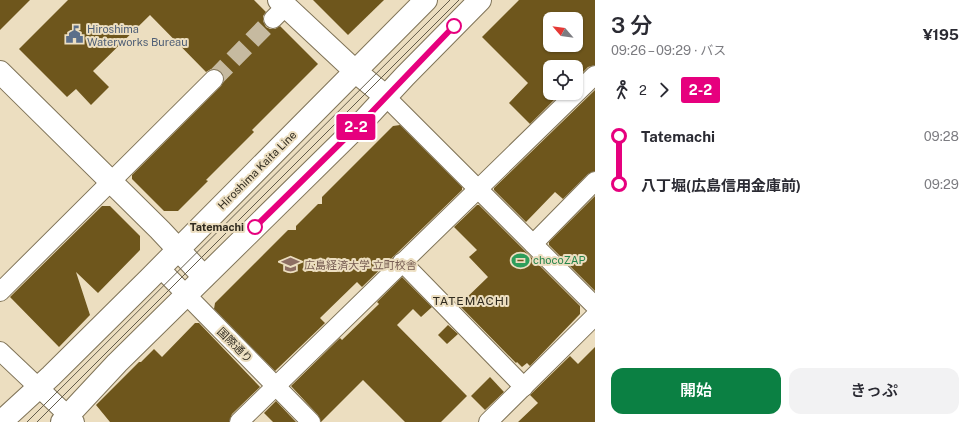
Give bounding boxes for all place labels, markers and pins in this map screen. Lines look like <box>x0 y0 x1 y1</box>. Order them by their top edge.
unlabelled marker <box>446 18 462 34</box>
place label: Hiroshima Waterworks Bureau <box>87 23 188 48</box>
public building icon: Hiroshima Waterworks Bureau <box>64 25 84 45</box>
marker: Tatemachi <box>247 219 263 235</box>
place label: Tatemachi <box>190 221 244 233</box>
sports icon: chocoZAP <box>510 250 530 270</box>
place label: chocoZAP <box>533 254 586 266</box>
school or university icon: 広島経済大学 立町校舎 <box>281 255 301 275</box>
place label: 広島経済大学 立町校舎 <box>304 259 417 271</box>

